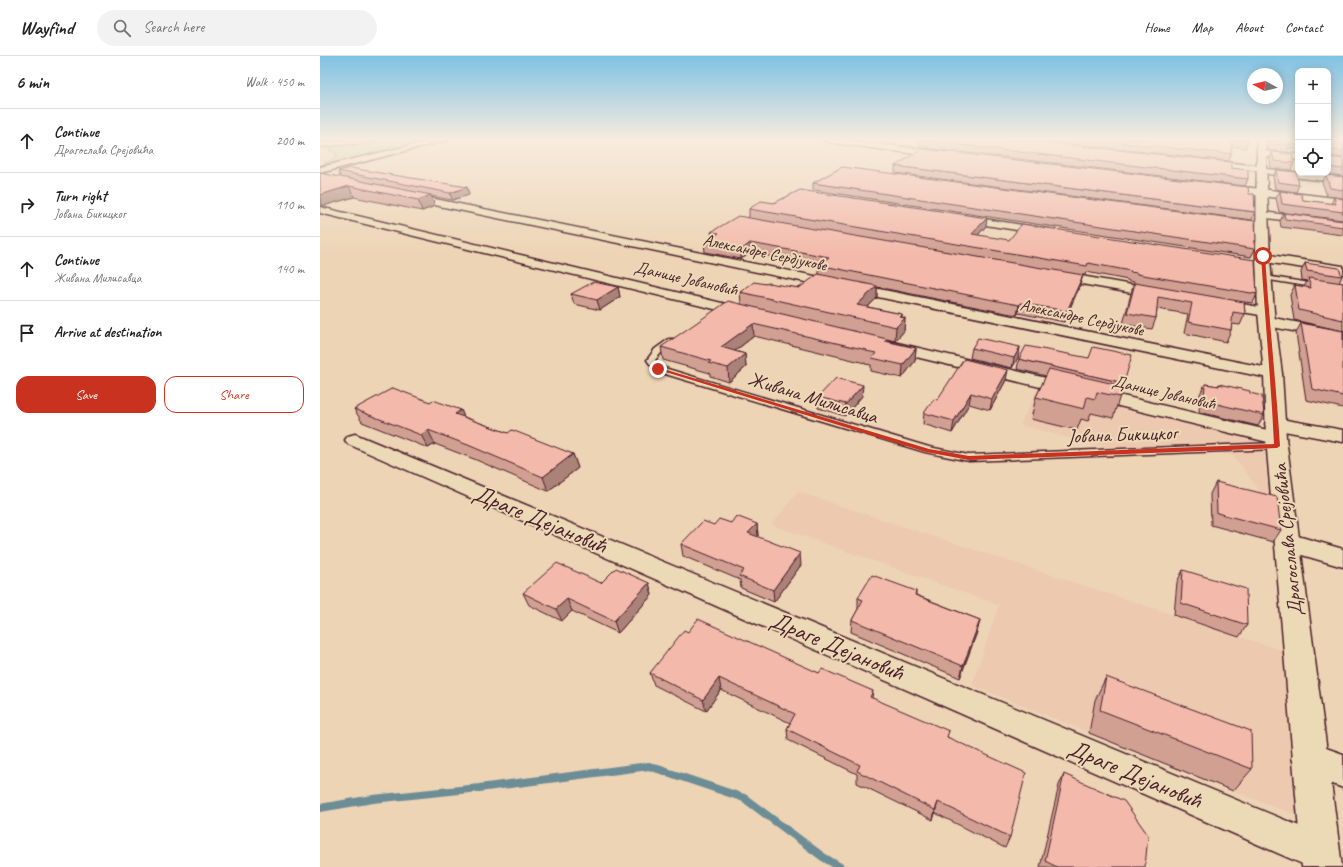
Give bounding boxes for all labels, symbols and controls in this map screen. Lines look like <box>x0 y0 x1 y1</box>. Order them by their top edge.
search box <box>97 10 377 46</box>
text: Wayfind <box>20 16 73 40</box>
icon: search <box>111 17 133 39</box>
text: Search here <box>143 18 204 37</box>
text: Home <box>1144 19 1170 36</box>
text: Map <box>1192 19 1213 36</box>
text: About <box>1235 19 1263 36</box>
text: Contact <box>1285 19 1323 36</box>
north arrow <box>1247 68 1283 104</box>
map controls <box>1295 68 1331 176</box>
button: + <box>1295 68 1331 104</box>
text: 6 min <box>16 72 49 93</box>
text: Walk · 450 m <box>245 74 304 90</box>
button: − <box>1295 104 1331 140</box>
text: Continue <box>54 123 99 142</box>
icon: ahead <box>16 130 38 152</box>
text: 200 m <box>276 133 304 149</box>
button: locate <box>1295 140 1331 176</box>
text: Драгослава Срејовића <box>54 142 153 158</box>
text: Turn right <box>54 187 107 206</box>
icon: right <box>16 194 38 216</box>
text: 110 m <box>276 197 304 213</box>
text: Јована Бикицког <box>54 206 125 222</box>
street label: Александре Сердјукове <box>701 229 830 276</box>
route start <box>1254 247 1272 265</box>
text: Continue <box>54 251 99 270</box>
street label: Данице Јовановић <box>632 256 740 301</box>
icon: ahead <box>16 258 38 280</box>
text: 140 m <box>276 261 304 277</box>
text: Живана Милисавца <box>54 270 141 286</box>
street label: Александре Сердјукове <box>1018 294 1147 341</box>
icon: arrive <box>16 322 38 344</box>
text: Arrive at destination <box>54 323 161 342</box>
route end <box>649 360 667 378</box>
street label: Живана Милисавца <box>745 366 882 429</box>
street label: Данице Јовановић <box>1110 370 1218 415</box>
button: Save <box>16 376 156 413</box>
button: Share <box>164 376 304 413</box>
street label: Јована Бикицког <box>1066 420 1180 449</box>
street label: Драгослава Срејовића <box>1267 462 1308 617</box>
street label: Драге Дејановић <box>469 477 613 561</box>
street label: Драге Дејановић <box>766 604 910 688</box>
street label: Драге Дејановић <box>1064 732 1208 816</box>

